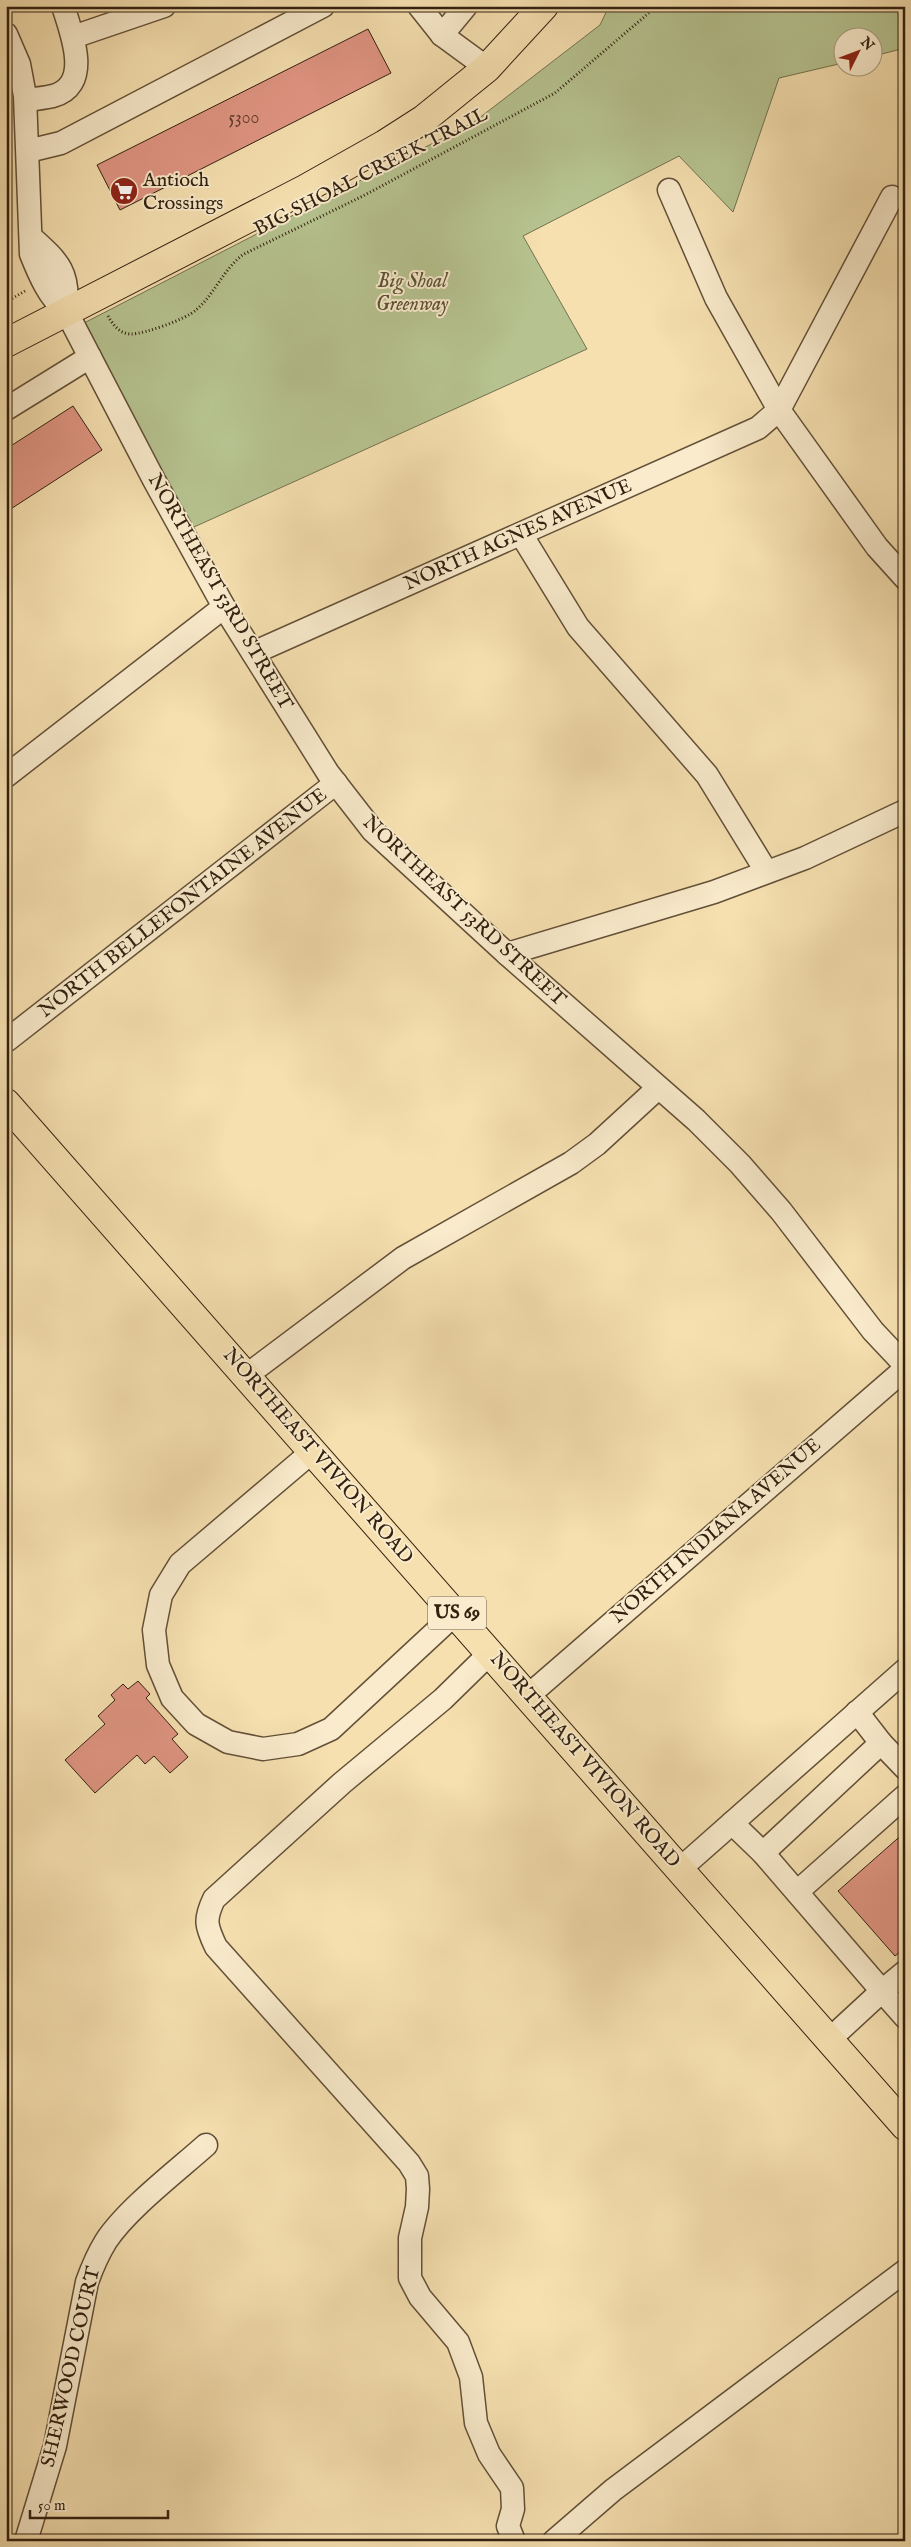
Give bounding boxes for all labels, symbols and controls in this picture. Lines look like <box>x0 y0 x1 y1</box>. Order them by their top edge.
north arrow <box>834 28 884 78</box>
text: N <box>856 33 878 54</box>
street label: BIG SHOAL CREEK TRAIL <box>250 102 493 242</box>
house number: 5300 <box>229 107 259 130</box>
place label: Antioch Crossings <box>142 168 223 216</box>
supermarket icon: Antioch Crossings <box>109 176 139 206</box>
park label: Big Shoal Greenway <box>376 269 449 317</box>
street label: NORTHEAST 53RD STREET <box>142 469 298 715</box>
street label: NORTH AGNES AVENUE <box>400 473 636 597</box>
street label: NORTH BELLEFONTAINE AVENUE <box>34 782 332 1023</box>
street label: NORTHEAST 53RD STREET <box>357 810 571 1012</box>
street label: NORTHEAST VIVION ROAD <box>217 1343 419 1569</box>
street label: NORTH INDIANA AVENUE <box>606 1433 826 1629</box>
road number: US 69 <box>428 1596 486 1630</box>
street label: NORTHEAST VIVION ROAD <box>484 1647 686 1873</box>
street label: SHERWOOD COURT <box>36 2264 106 2470</box>
scale bar <box>30 2487 168 2519</box>
text: 50 m <box>38 2496 66 2515</box>

